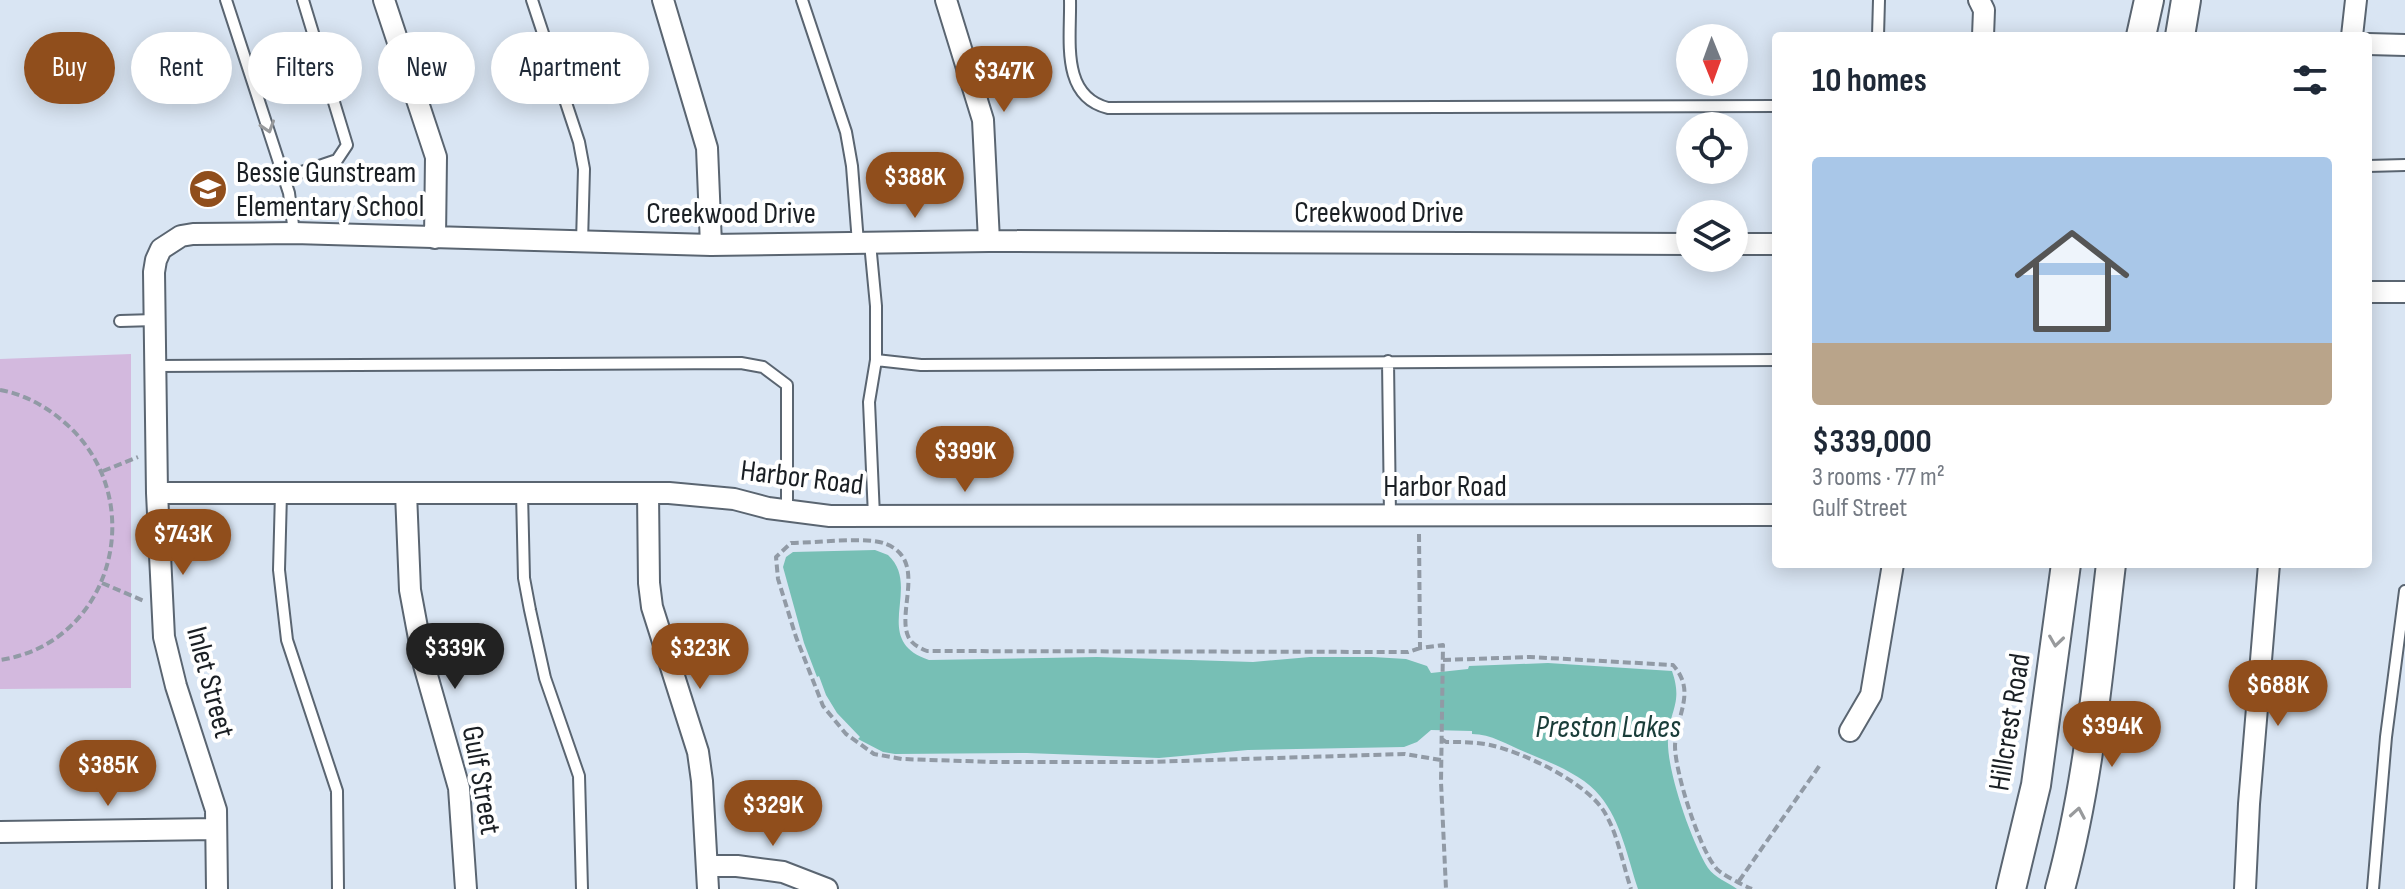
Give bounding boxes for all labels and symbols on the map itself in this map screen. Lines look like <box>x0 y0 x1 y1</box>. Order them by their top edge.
north arrow <box>1676 24 1748 96</box>
pin: $347K <box>948 46 1060 114</box>
one-way arrow <box>259 120 275 134</box>
pin: $388K <box>859 152 971 220</box>
place label: Bessie Gunstream Elementary School <box>236 155 424 225</box>
school or university icon: Bessie Gunstream Elementary School <box>187 168 229 210</box>
street label: Creekwood Drive <box>1294 195 1464 231</box>
street label: Creekwood Drive <box>646 196 816 232</box>
pin: $399K <box>909 426 1021 494</box>
street label: Harbor Road <box>738 453 865 503</box>
street label: Harbor Road <box>1383 469 1507 505</box>
pin: $743K <box>127 509 239 577</box>
street label: Inlet Street <box>178 623 242 742</box>
pin: $339K <box>399 623 511 691</box>
pin: $323K <box>644 623 756 691</box>
one-way arrow <box>2047 635 2064 648</box>
street label: Hillcrest Road <box>1981 651 2039 793</box>
pin: $688K <box>2222 660 2334 728</box>
pin: $394K <box>2056 701 2168 769</box>
water label: Preston Lakes <box>1535 708 1682 747</box>
street label: Gulf Street <box>454 723 508 837</box>
pin: $385K <box>52 740 164 808</box>
pin: $329K <box>717 780 829 848</box>
one-way arrow <box>2069 806 2086 820</box>

